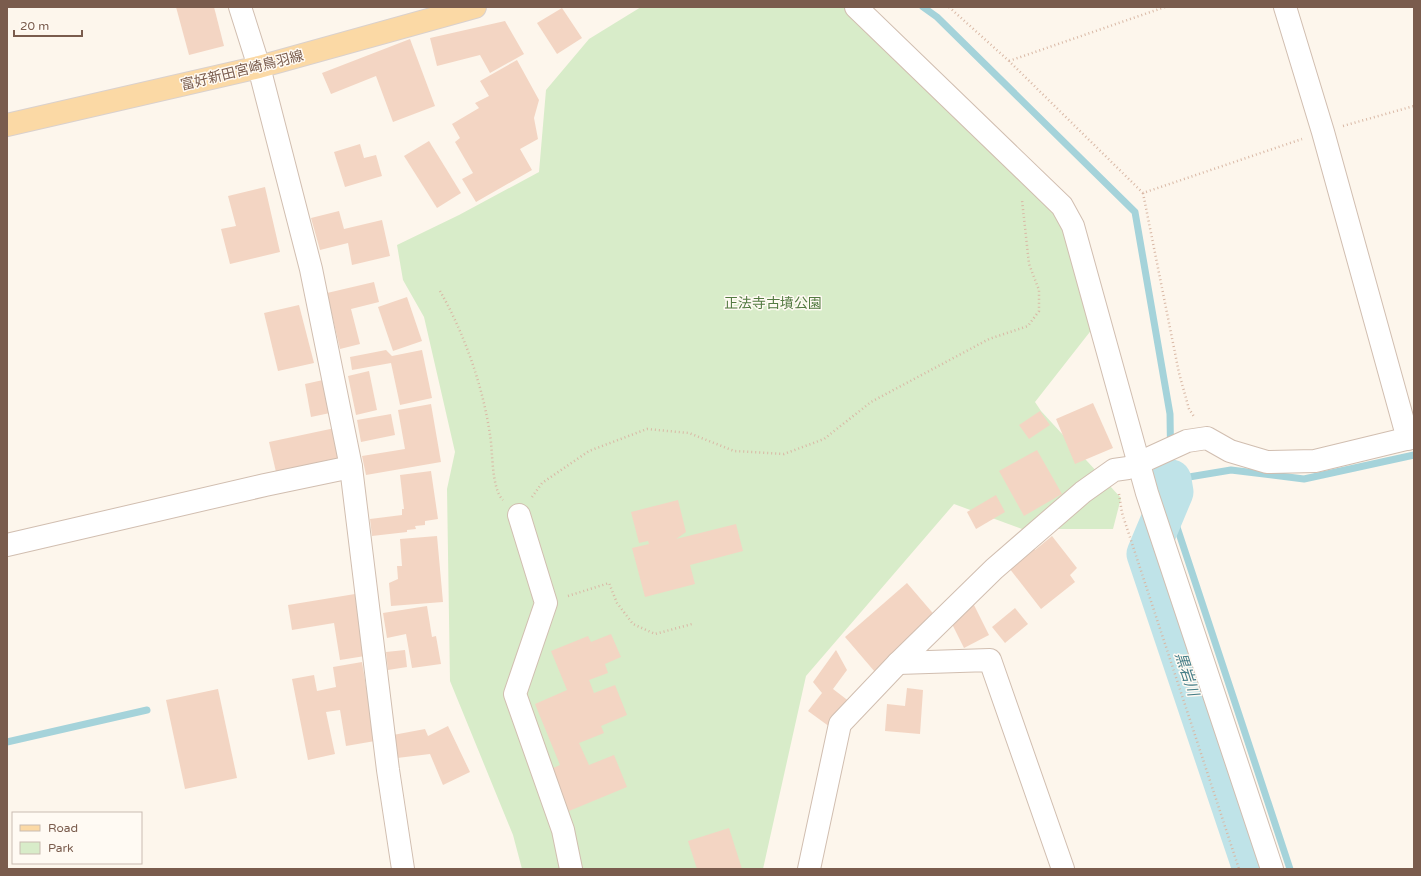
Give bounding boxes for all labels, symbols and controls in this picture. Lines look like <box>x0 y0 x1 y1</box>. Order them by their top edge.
scale bar <box>14 12 82 38</box>
text: 20 m <box>20 19 49 33</box>
street label: 富好新田宮崎鳥羽線 <box>179 47 305 94</box>
park label: 正法寺古墳公園 <box>724 295 822 312</box>
water label: 黒岩川 <box>1171 650 1203 700</box>
legend <box>12 812 142 864</box>
text: Road <box>48 821 78 835</box>
text: Park <box>48 841 74 855</box>

